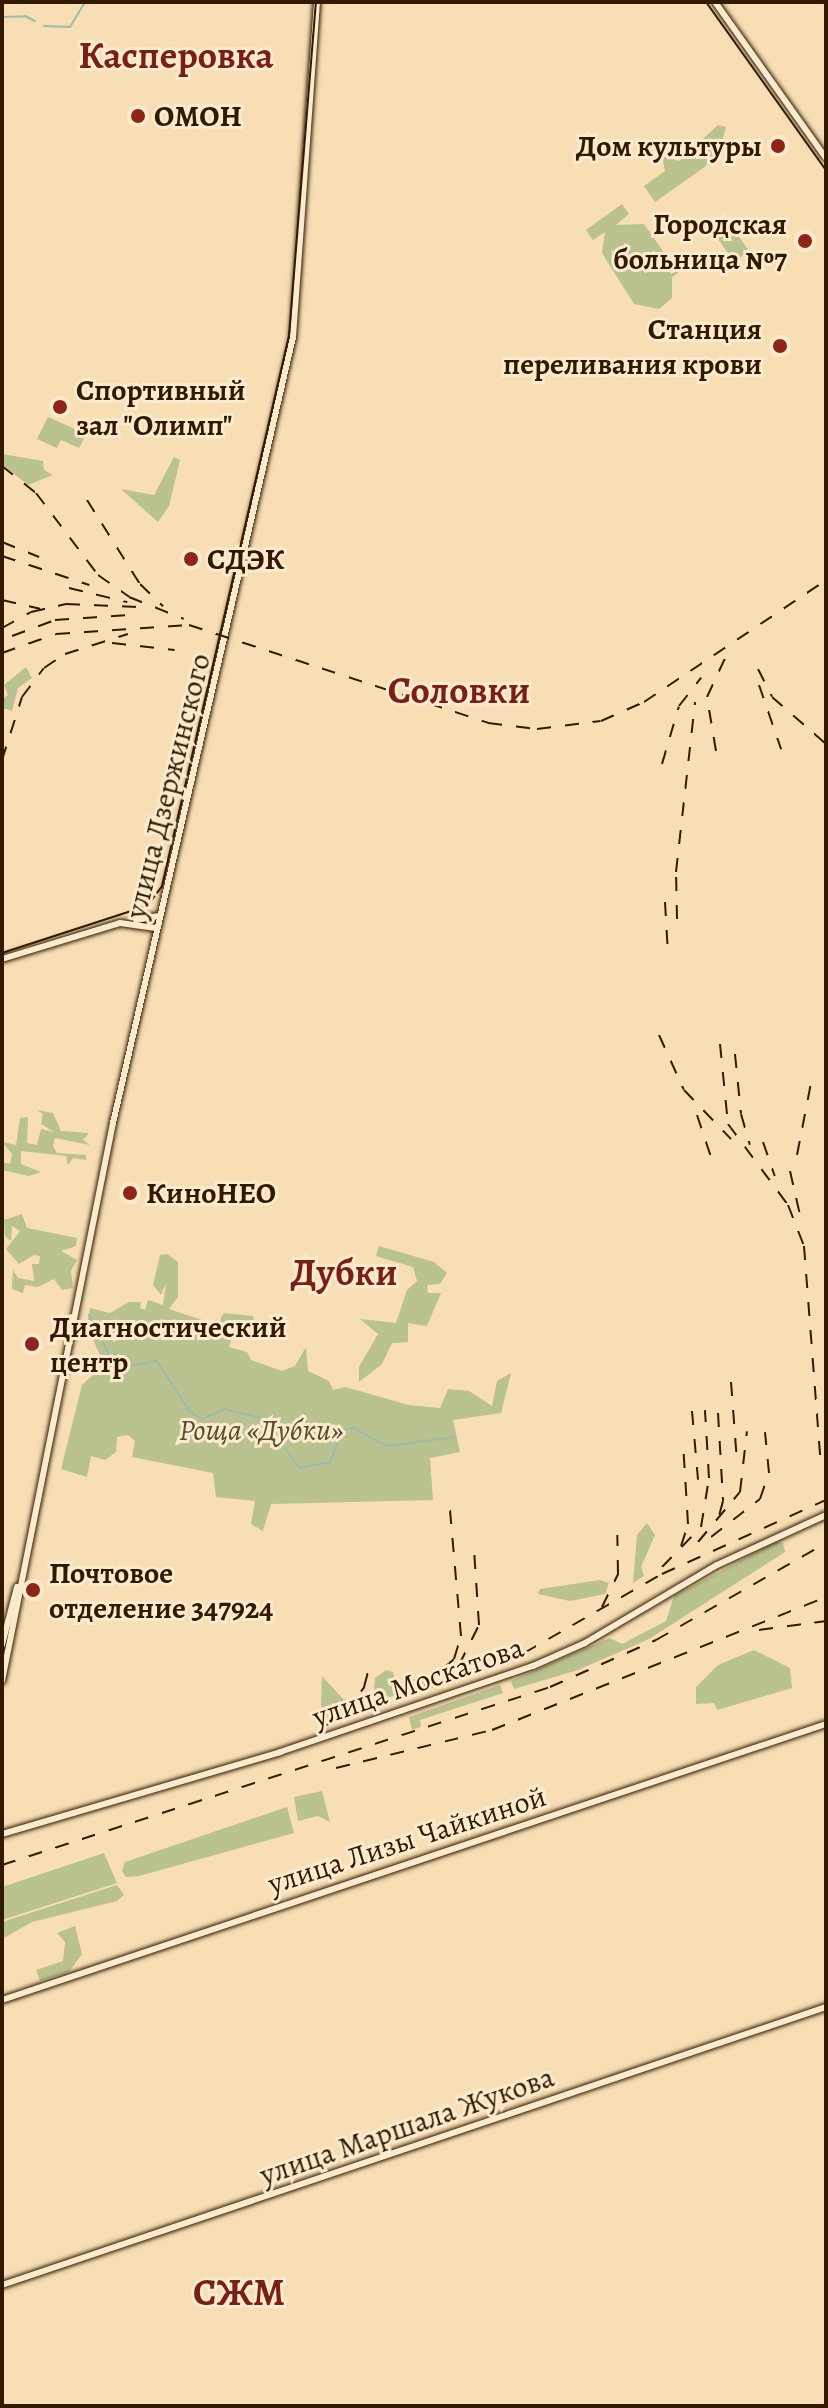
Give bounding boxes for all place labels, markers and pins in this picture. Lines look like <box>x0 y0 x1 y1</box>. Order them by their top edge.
place label: ОМОН <box>154 98 242 134</box>
marker: ОМОН <box>129 107 147 125</box>
place label: Дом культуры <box>576 128 762 164</box>
marker: Дом культуры <box>769 137 787 155</box>
place label: Городская больница №7 <box>613 206 787 276</box>
marker: Городская больница №7 <box>794 230 816 252</box>
place label: Станция переливания крови <box>503 311 762 382</box>
marker: Станция переливания крови <box>769 335 791 357</box>
place label: Спортивный зал "Олимп" <box>76 372 245 442</box>
marker: Спортивный зал "Олимп" <box>51 398 69 416</box>
place label: СДЭК <box>207 541 284 577</box>
marker: СДЭК <box>182 550 200 568</box>
place label: КиноНЕО <box>146 1175 276 1211</box>
marker: КиноНЕО <box>121 1184 139 1202</box>
place label: Диагностический центр <box>50 1309 287 1380</box>
marker: Диагностический центр <box>21 1333 43 1355</box>
place label: Почтовое отделение 347924 <box>49 1555 273 1626</box>
marker: Почтовое отделение 347924 <box>24 1581 42 1599</box>

